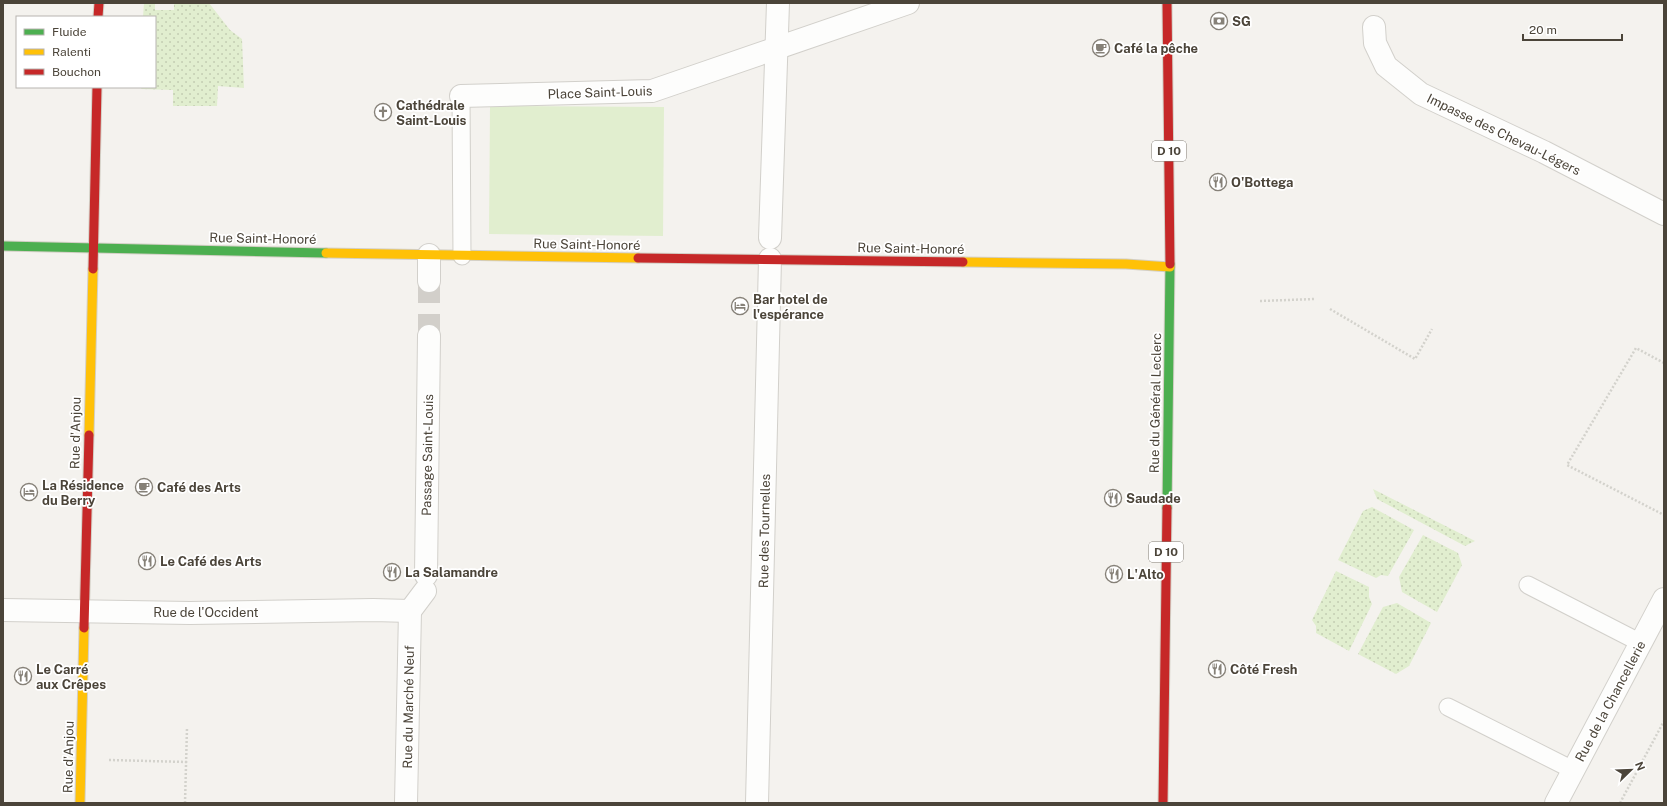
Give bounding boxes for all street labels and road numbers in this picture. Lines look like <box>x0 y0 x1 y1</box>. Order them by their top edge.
street label: Place Saint-Louis <box>547 83 653 102</box>
street label: Impasse des Chevau-Légers <box>1425 91 1583 178</box>
road number: D 10 <box>1152 141 1186 161</box>
street label: Rue Saint-Honoré <box>209 230 317 247</box>
street label: Rue Saint-Honoré <box>533 236 641 253</box>
street label: Rue Saint-Honoré <box>857 240 965 257</box>
street label: Rue du Général Leclerc <box>1147 333 1164 473</box>
street label: Passage Saint-Louis <box>419 394 436 516</box>
street label: Rue d'Anjou <box>67 397 84 469</box>
street label: Rue des Tournelles <box>756 474 773 588</box>
road number: D 10 <box>1149 542 1183 562</box>
street label: Rue de l'Occident <box>153 605 259 620</box>
street label: Rue de la Chancellerie <box>1572 638 1649 764</box>
street label: Rue du Marché Neuf <box>400 645 417 769</box>
street label: Rue d'Anjou <box>60 721 77 793</box>

